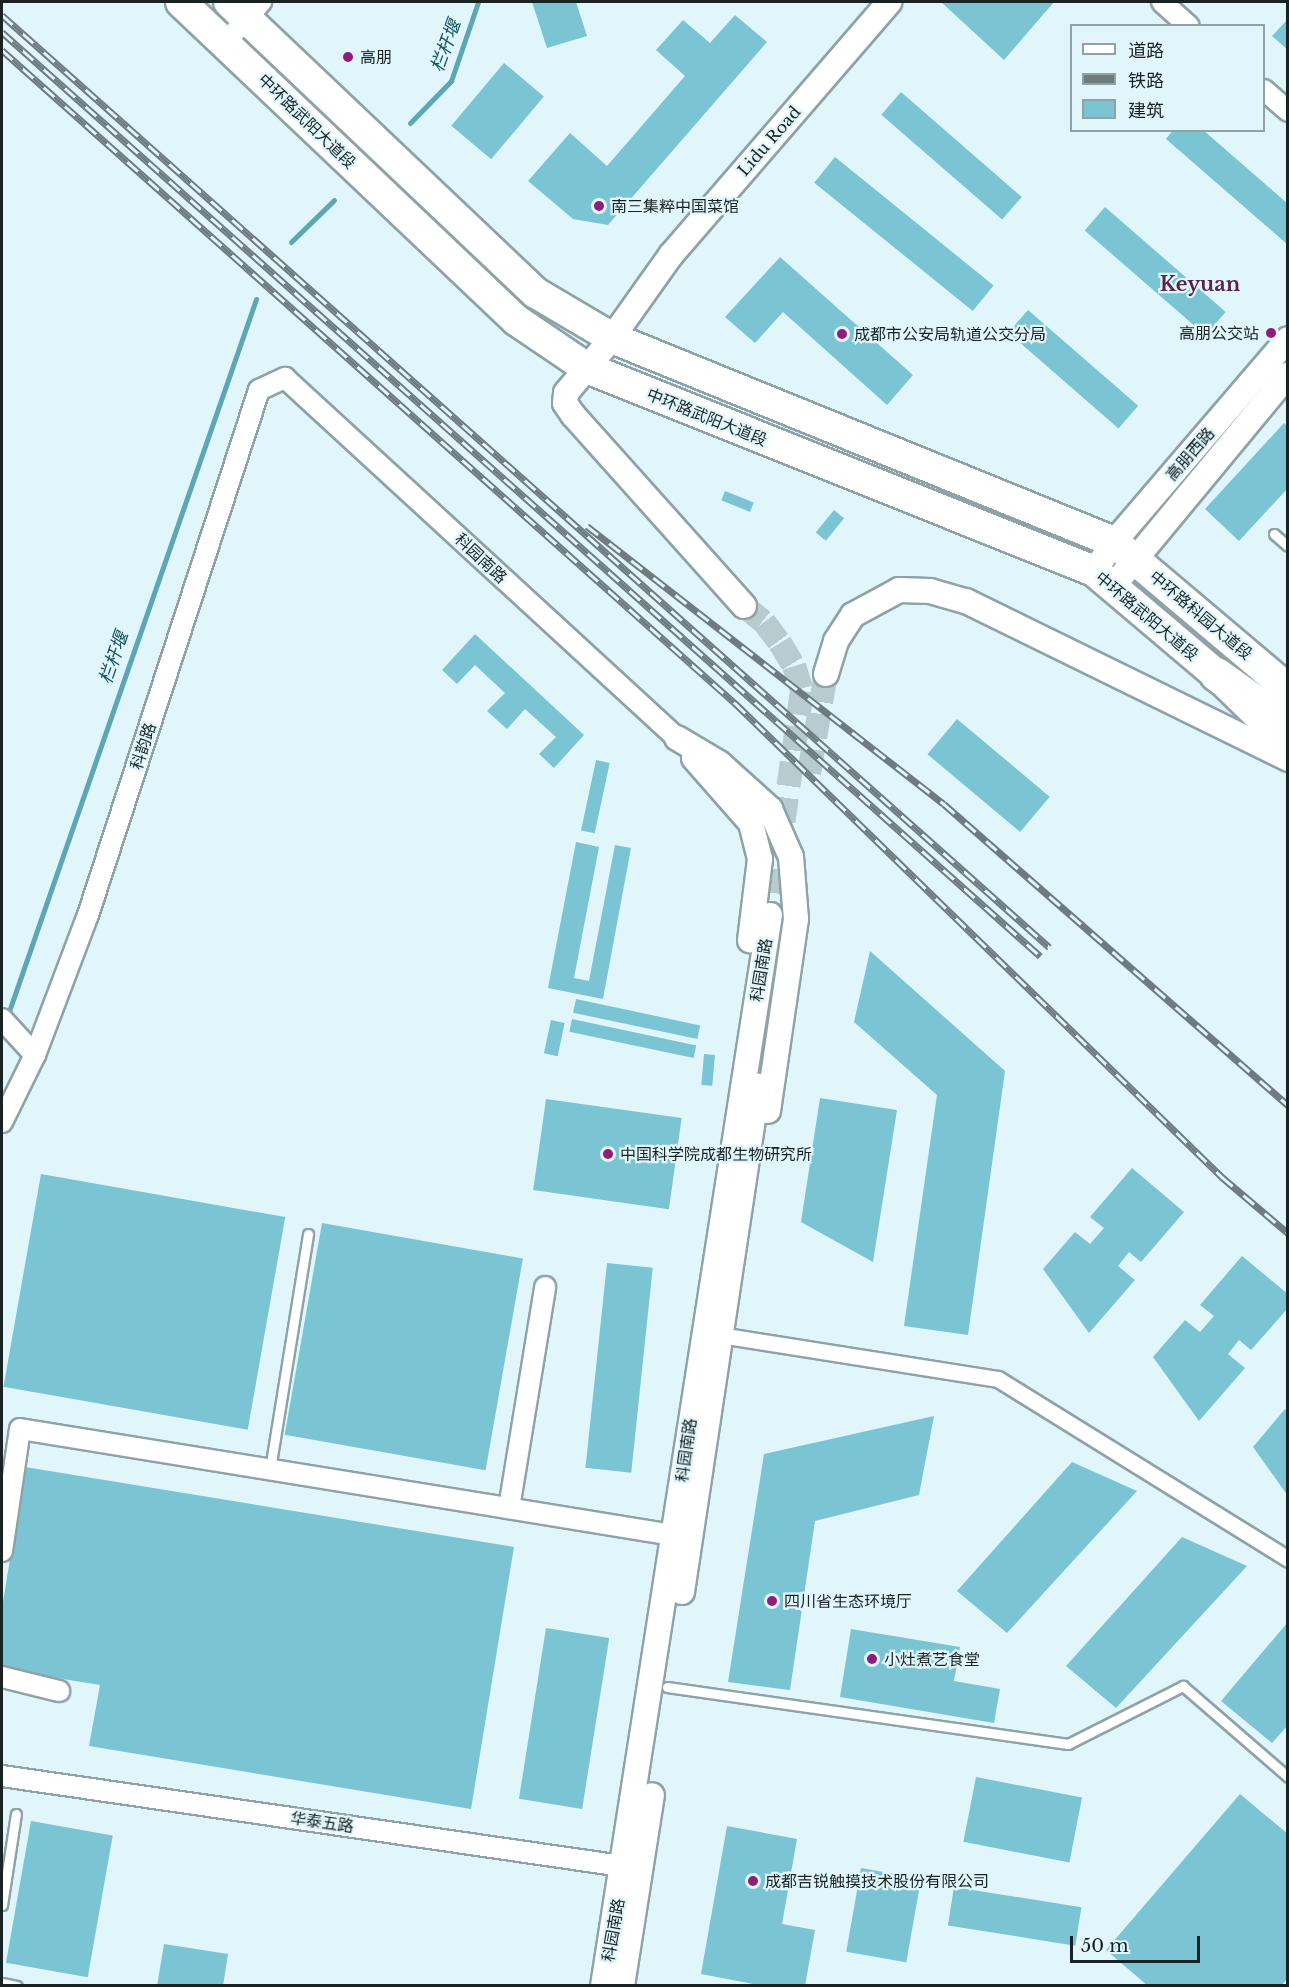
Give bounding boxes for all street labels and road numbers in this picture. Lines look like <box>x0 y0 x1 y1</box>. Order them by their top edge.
street label: 中环路武阳大道段 <box>254 70 360 172</box>
street label: Lidu Road <box>734 102 804 180</box>
street label: 中环路武阳大道段 <box>644 384 770 450</box>
street label: 高朋西路 <box>1162 424 1218 484</box>
street label: 科园南路 <box>451 529 511 587</box>
street label: 中环路科园大道段 <box>1146 567 1256 663</box>
street label: 中环路武阳大道段 <box>1092 568 1202 664</box>
street label: 科韵路 <box>126 720 160 772</box>
street label: 科园南路 <box>747 937 775 1003</box>
street label: 科园南路 <box>672 1417 700 1483</box>
street label: 华泰五路 <box>289 1808 355 1836</box>
street label: 科园南路 <box>598 1897 628 1963</box>

